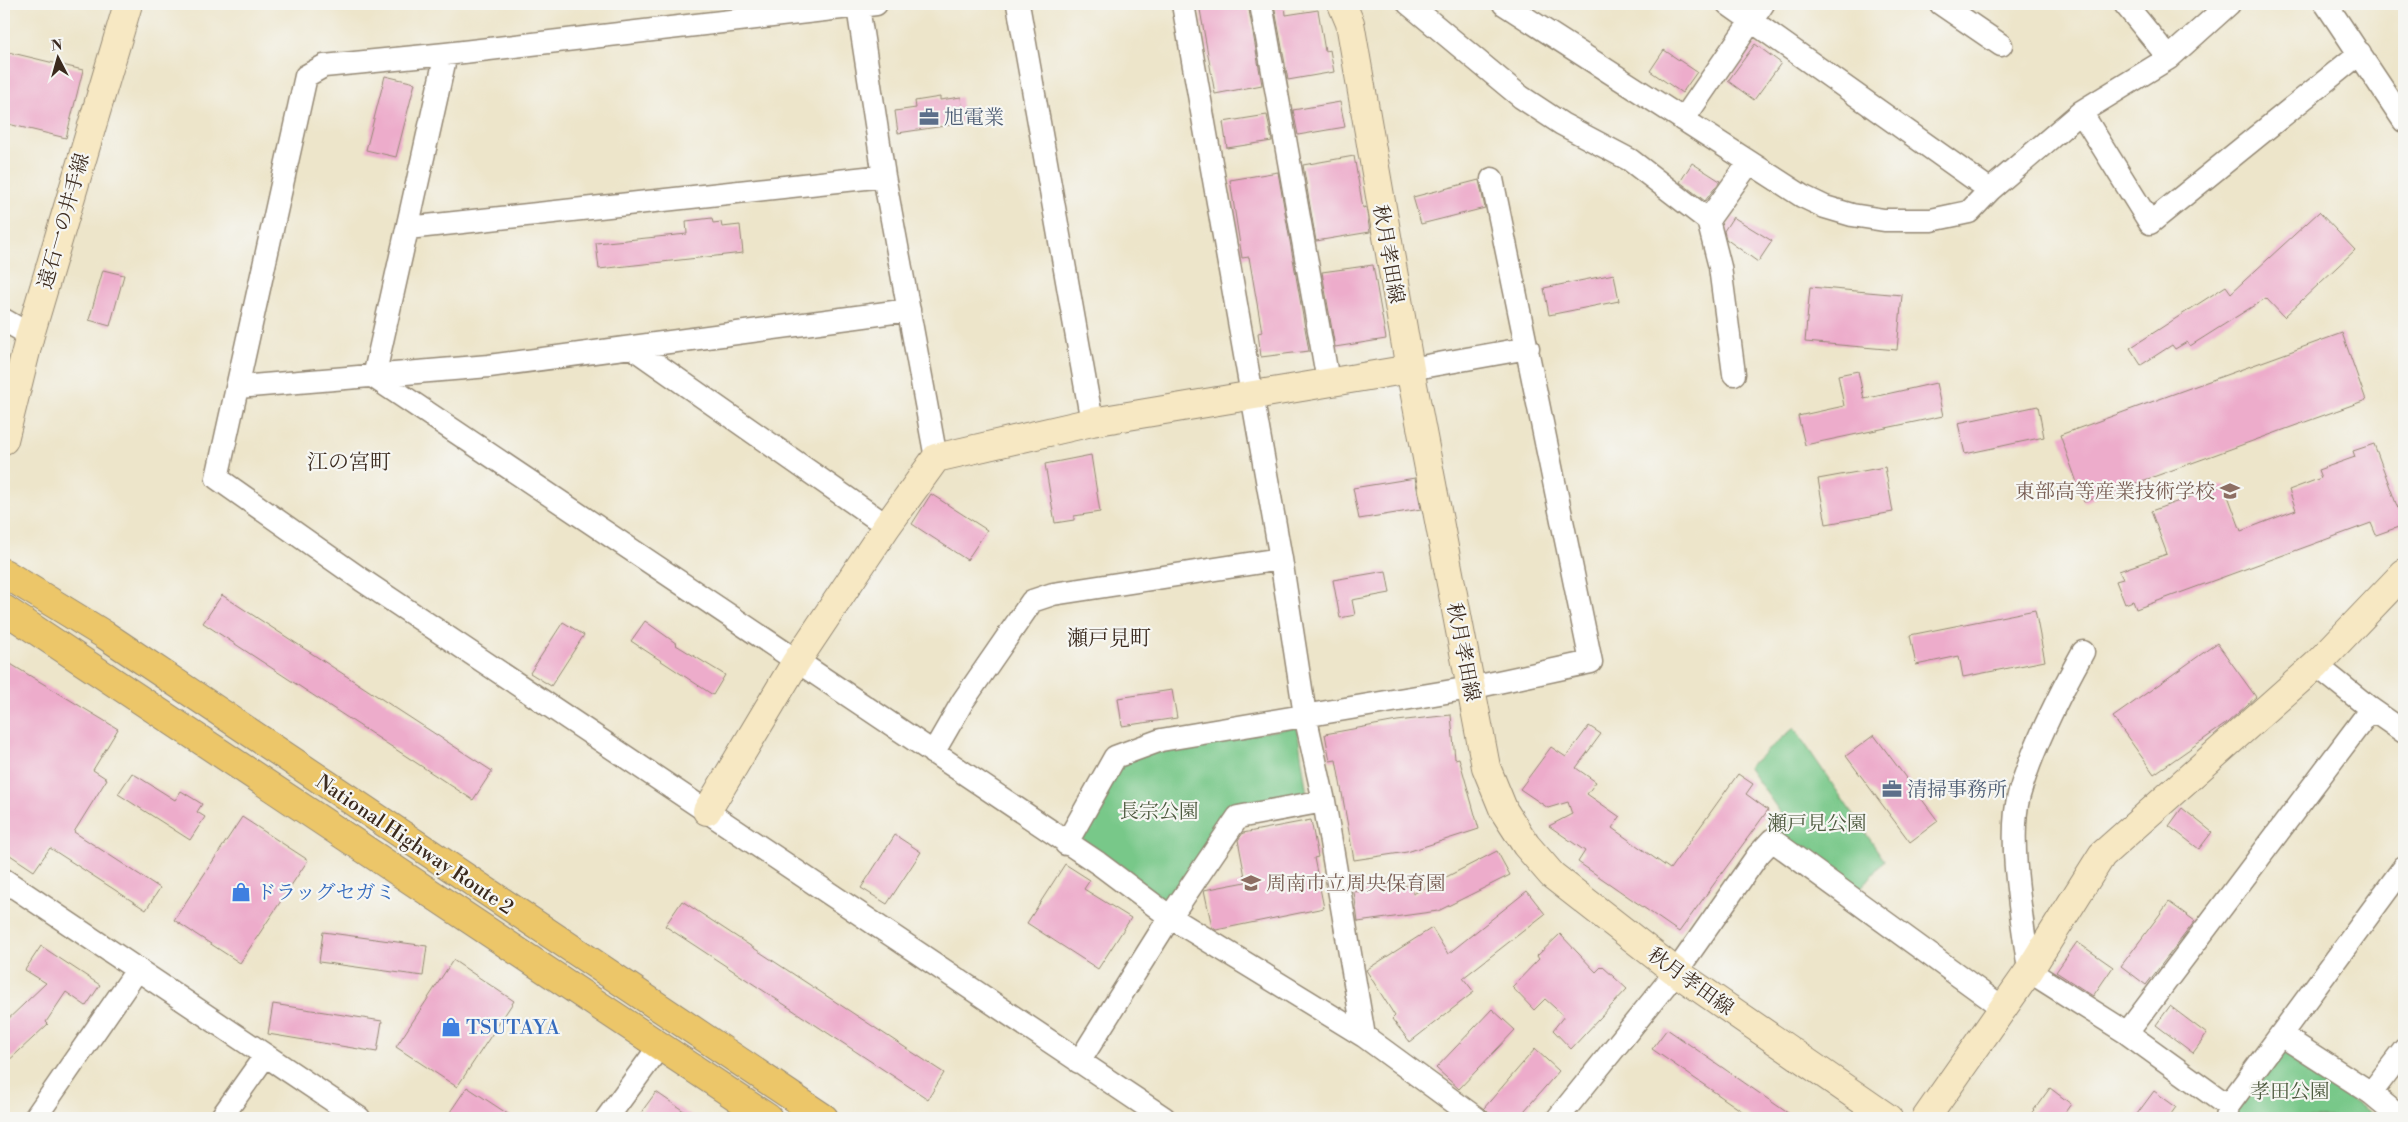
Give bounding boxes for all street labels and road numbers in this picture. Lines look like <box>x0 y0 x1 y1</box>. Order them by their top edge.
street label: 遠石一の井手線 <box>33 151 96 292</box>
street label: 秋月孝田線 <box>1367 203 1409 306</box>
street label: 秋月孝田線 <box>1441 601 1484 704</box>
street label: National Highway Route 2 <box>311 770 518 921</box>
street label: 秋月孝田線 <box>1642 943 1738 1022</box>

